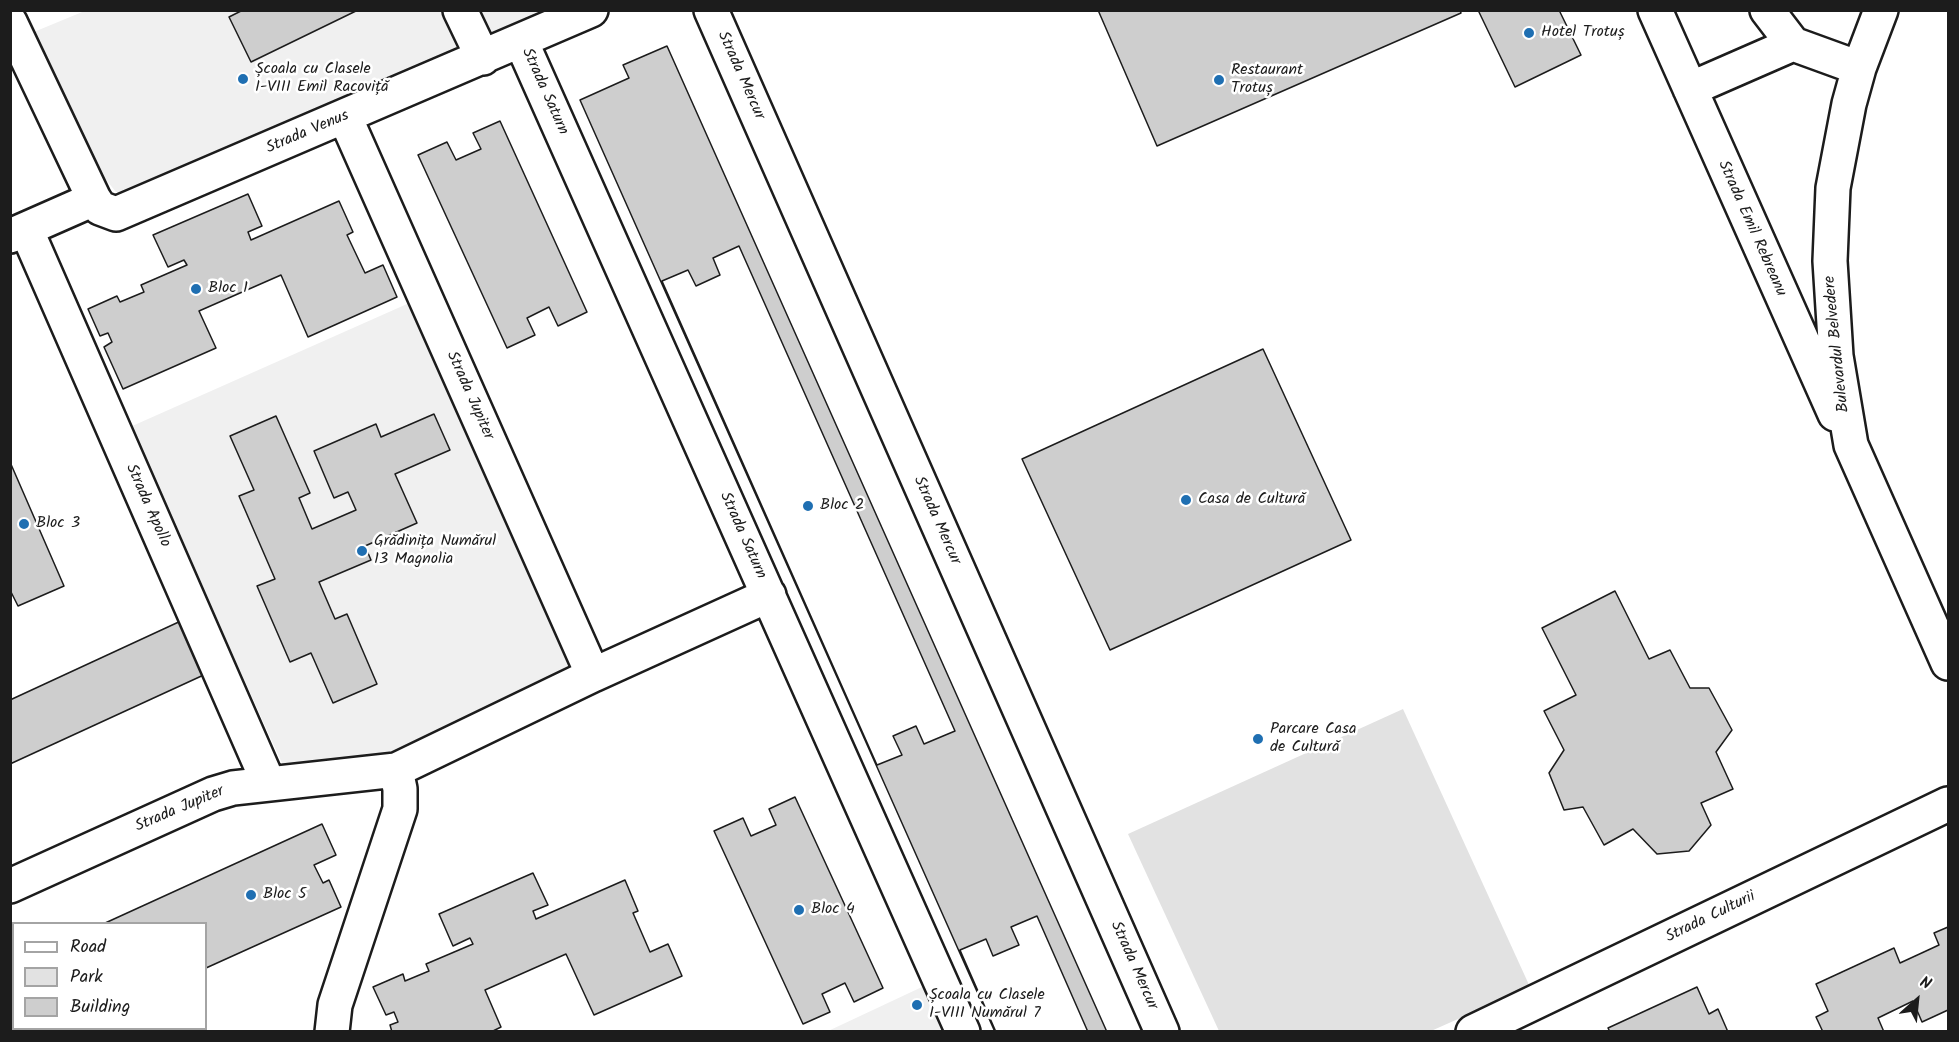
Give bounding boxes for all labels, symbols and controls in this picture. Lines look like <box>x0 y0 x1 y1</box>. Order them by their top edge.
place label: Hotel Trotuș <box>1541 23 1625 43</box>
marker: Hotel Trotuș <box>1522 26 1536 40</box>
street label: Strada Mercur <box>712 29 768 123</box>
street label: Strada Saturn <box>516 46 572 138</box>
place label: Școala cu Clasele I-VIII Emil Racoviță <box>255 60 389 98</box>
place label: Restaurant Trotuș <box>1231 61 1303 99</box>
marker: Școala cu Clasele I-VIII Emil Racoviță <box>236 72 250 86</box>
marker: Restaurant Trotuș <box>1212 73 1226 87</box>
street label: Strada Venus <box>264 107 352 159</box>
street label: Strada Emil Rebreanu <box>1712 158 1790 300</box>
street label: Bulevardul Belvedere <box>1821 275 1855 413</box>
place label: Bloc 1 <box>208 279 248 299</box>
marker: Bloc 1 <box>189 282 203 296</box>
street label: Strada Jupiter <box>441 349 497 443</box>
street label: Strada Apollo <box>120 461 174 551</box>
street label: Strada Mercur <box>908 474 964 568</box>
street label: Strada Saturn <box>714 490 770 582</box>
place label: Casa de Cultură <box>1198 490 1305 510</box>
marker: Casa de Cultură <box>1179 493 1193 507</box>
place label: Bloc 2 <box>820 496 864 516</box>
marker: Bloc 2 <box>801 499 815 513</box>
place label: Bloc 3 <box>36 514 80 534</box>
marker: Bloc 3 <box>17 517 31 531</box>
place label: Grădinița Numărul 13 Magnolia <box>374 532 496 570</box>
marker: Grădinița Numărul 13 Magnolia <box>355 544 369 558</box>
place label: Parcare Casa de Cultură <box>1270 720 1356 758</box>
marker: Parcare Casa de Cultură <box>1251 732 1265 746</box>
street label: Strada Jupiter <box>133 783 227 837</box>
place label: Bloc 5 <box>263 885 306 905</box>
marker: Bloc 5 <box>244 888 258 902</box>
street label: Strada Culturii <box>1663 888 1759 948</box>
place label: Bloc 4 <box>811 900 855 920</box>
marker: Bloc 4 <box>792 903 806 917</box>
street label: Strada Mercur <box>1105 919 1161 1013</box>
legend <box>12 922 207 1030</box>
text: Road <box>70 933 106 962</box>
text: Park <box>70 963 103 992</box>
north arrow <box>1887 970 1947 1030</box>
text: N <box>1915 970 1936 997</box>
place label: Școala cu Clasele I-VIII Numărul 7 <box>929 986 1045 1024</box>
text: Building <box>70 993 130 1022</box>
marker: Școala cu Clasele I-VIII Numărul 7 <box>910 998 924 1012</box>

